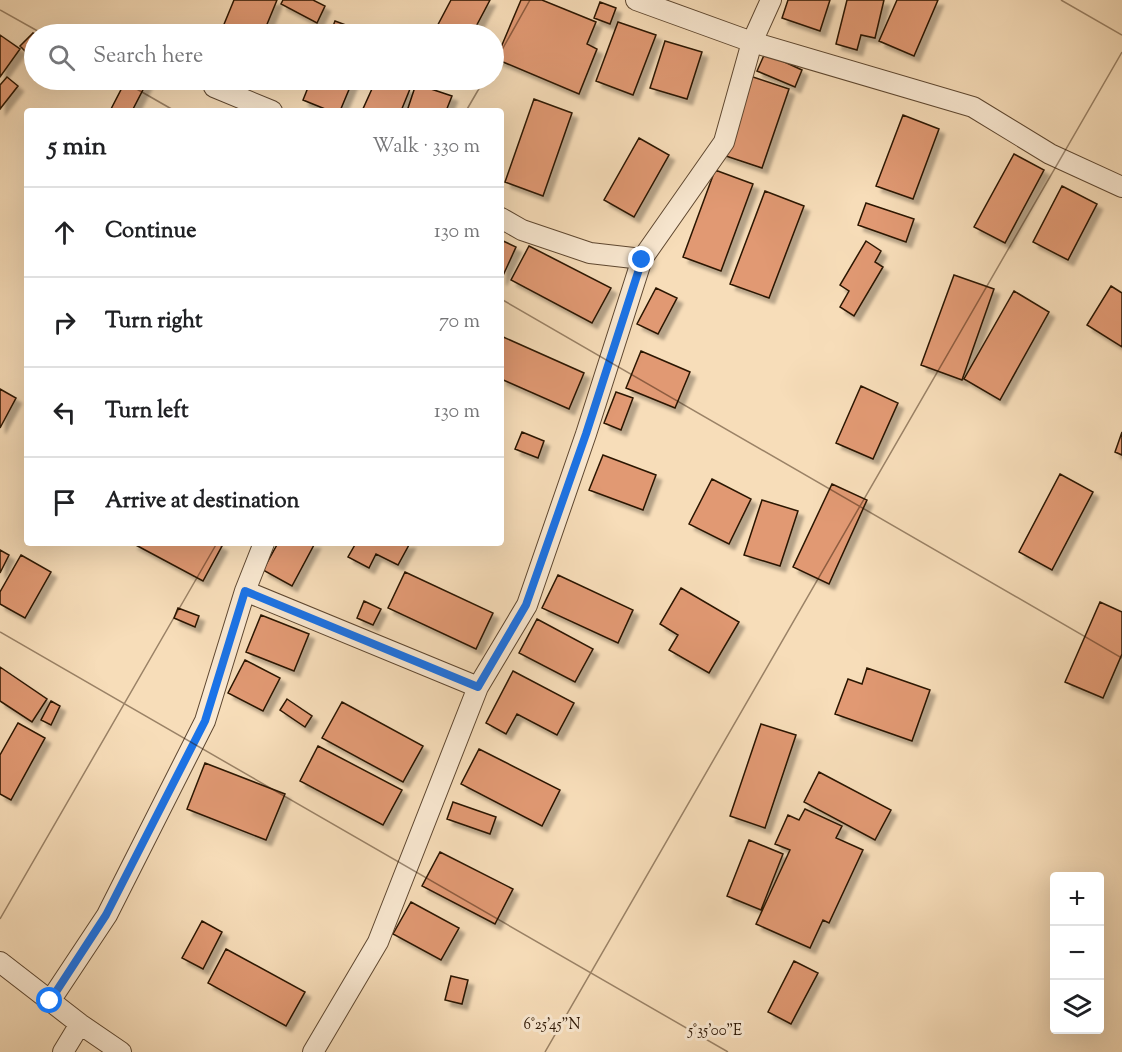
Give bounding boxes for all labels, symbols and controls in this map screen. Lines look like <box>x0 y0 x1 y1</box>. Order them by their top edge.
search box <box>24 24 504 90</box>
icon: search <box>45 41 78 74</box>
text: Search here <box>93 41 203 73</box>
text: 5 min <box>48 129 107 166</box>
text: Walk · 330 m <box>372 133 480 162</box>
icon: ahead <box>48 216 81 249</box>
text: Continue <box>105 216 196 248</box>
text: 130 m <box>434 218 480 247</box>
route end <box>628 246 654 272</box>
icon: right <box>48 306 81 339</box>
text: Turn right <box>105 306 202 338</box>
text: 70 m <box>439 308 480 337</box>
icon: left <box>48 396 81 429</box>
text: Turn left <box>105 396 188 428</box>
text: 130 m <box>434 398 480 427</box>
icon: arrive <box>48 486 81 519</box>
text: Arrive at destination <box>105 486 300 518</box>
map controls <box>1050 872 1104 1034</box>
button: + <box>1050 872 1104 926</box>
button: − <box>1050 926 1104 980</box>
button: layers <box>1050 980 1104 1034</box>
route start <box>36 987 62 1013</box>
text: 6°25'45"N <box>524 1015 580 1036</box>
text: 5°35'00"E <box>687 1021 742 1042</box>

